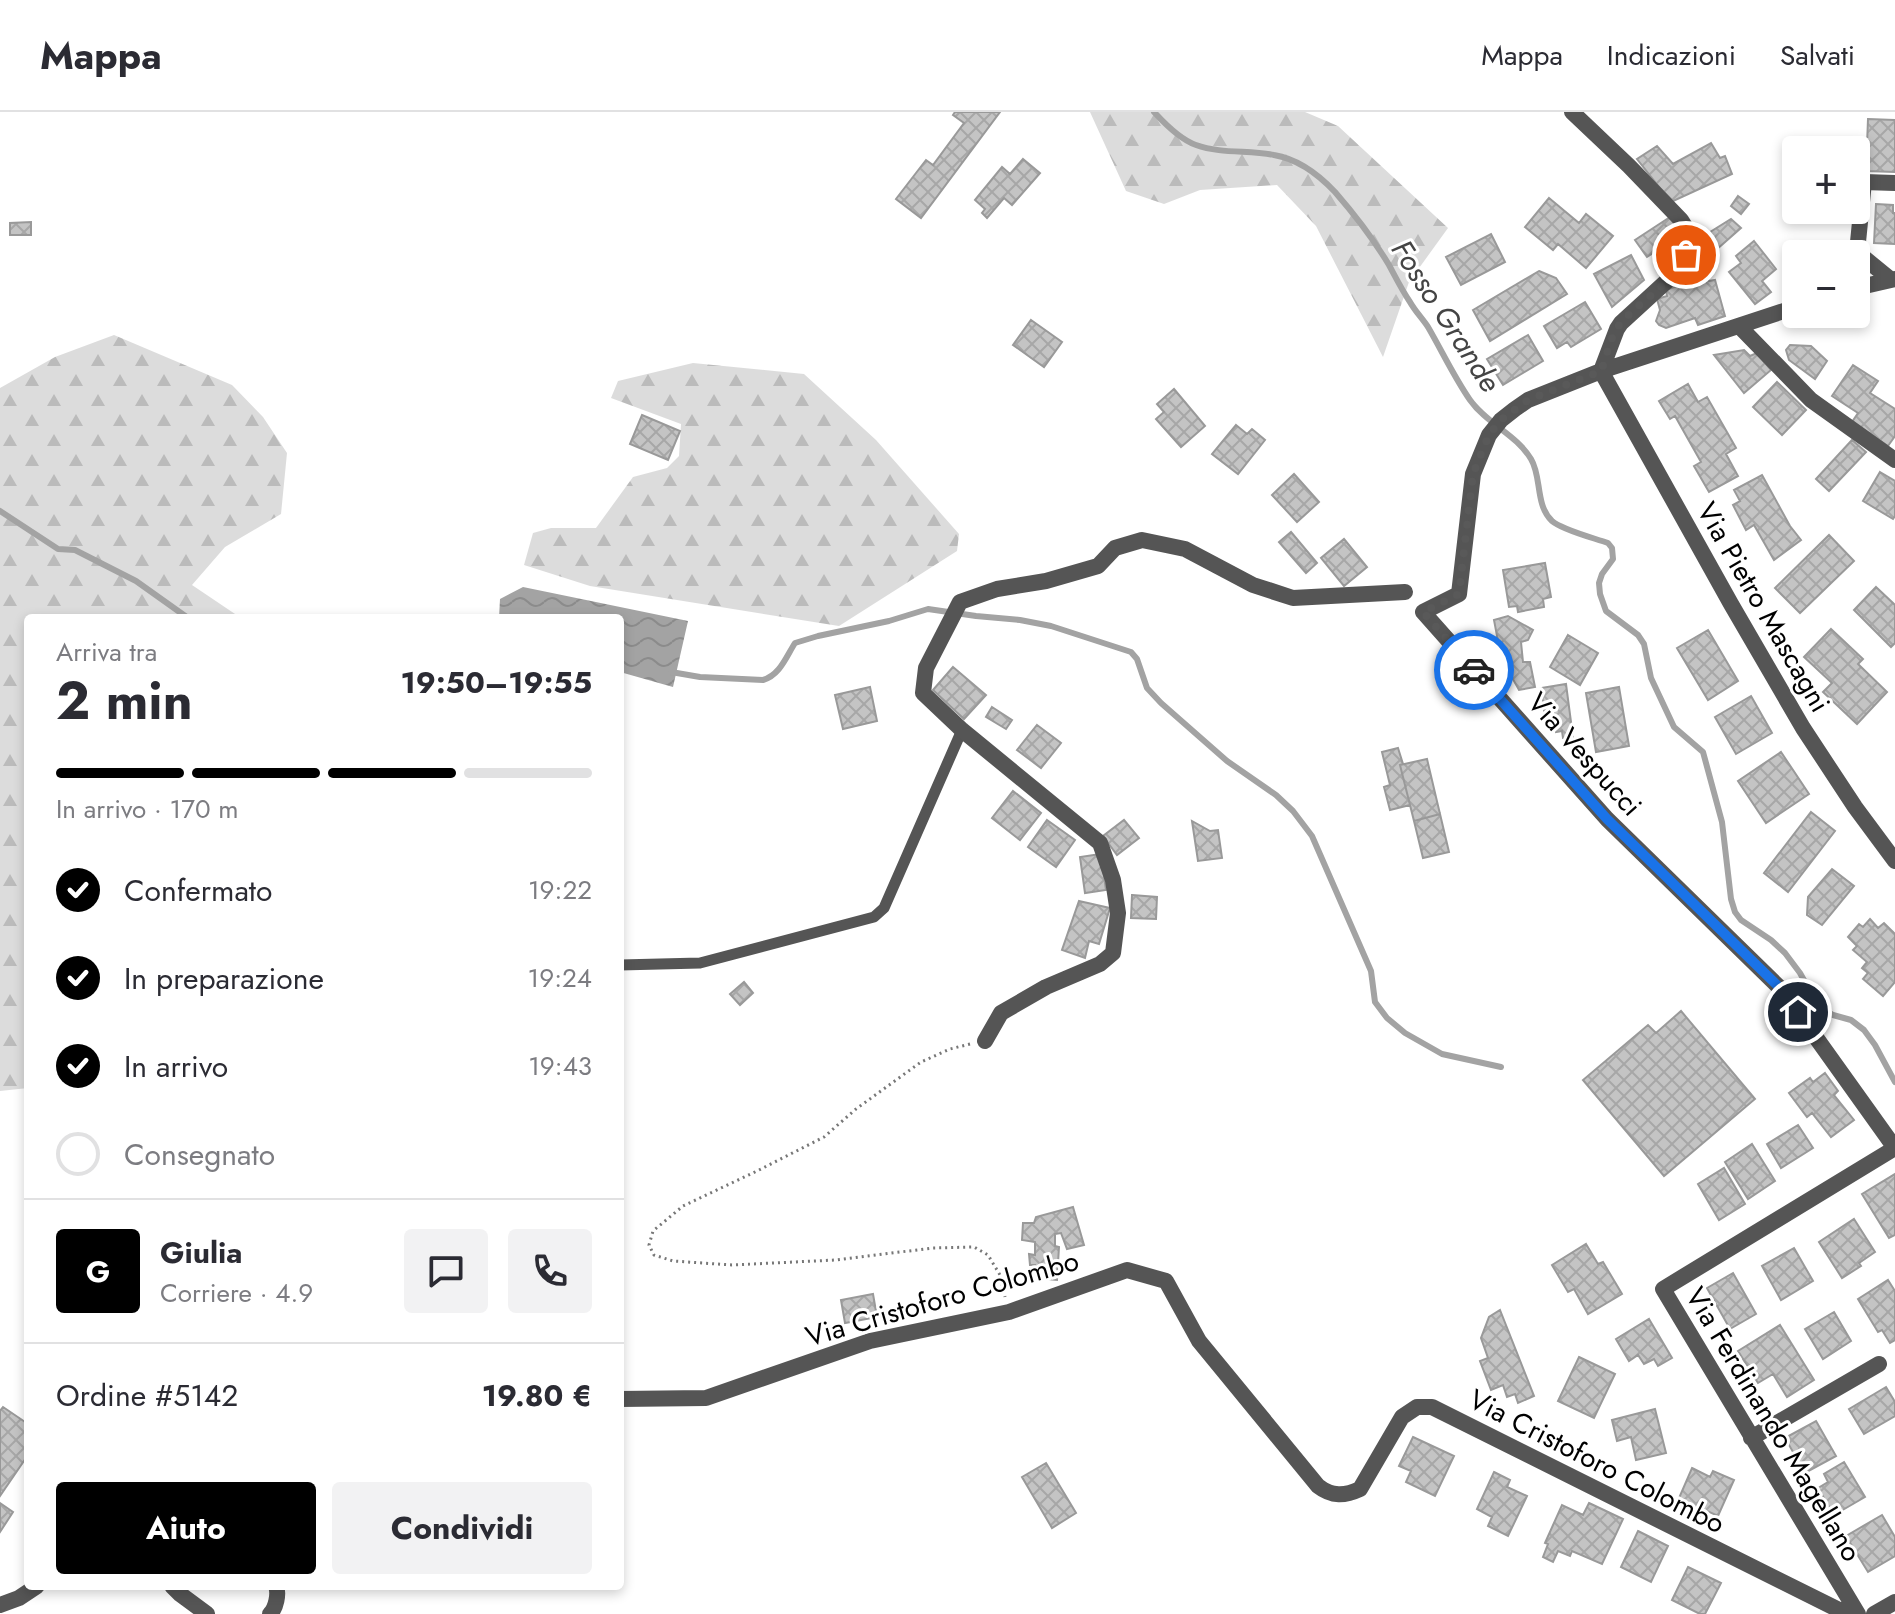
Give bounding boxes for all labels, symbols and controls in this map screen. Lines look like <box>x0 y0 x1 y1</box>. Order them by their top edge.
text: Mappa <box>40 28 162 83</box>
text: Mappa <box>1481 35 1563 76</box>
text: Indicazioni <box>1607 35 1736 76</box>
text: Salvati <box>1780 35 1855 76</box>
map controls <box>1782 136 1870 328</box>
button: + <box>1782 136 1870 224</box>
pin <box>1652 221 1720 289</box>
water label: Fosso Grande <box>1381 231 1512 400</box>
icon: bag <box>1664 233 1708 277</box>
button: − <box>1782 240 1870 328</box>
street label: Via Pietro Mascagni <box>1687 495 1840 720</box>
courier <box>1434 630 1514 710</box>
text: Arriva tra <box>56 633 157 671</box>
icon: car <box>1452 648 1496 692</box>
text: 19:50–19:55 <box>401 661 592 704</box>
text: 2 min <box>56 663 193 739</box>
street label: Via Vespucci <box>1518 683 1651 825</box>
text: In arrivo · 170 m <box>56 790 239 828</box>
icon: check <box>56 868 100 912</box>
text: Confermato <box>124 869 272 912</box>
text: 19:22 <box>528 871 592 909</box>
icon: check <box>56 956 100 1000</box>
text: In preparazione <box>124 957 324 1000</box>
text: 19:24 <box>528 959 592 997</box>
pin <box>1764 978 1832 1046</box>
icon: home <box>1776 990 1820 1034</box>
icon: check <box>56 1044 100 1088</box>
text: In arrivo <box>124 1045 228 1088</box>
text: 19:43 <box>528 1047 592 1085</box>
text: Consegnato <box>124 1133 275 1176</box>
button: chat <box>404 1229 488 1313</box>
button: phone <box>508 1229 592 1313</box>
text: Giulia <box>160 1231 243 1274</box>
street label: Via Cristoforo Colombo <box>801 1240 1084 1357</box>
text: G <box>86 1250 110 1293</box>
text: Corriere · 4.9 <box>160 1274 313 1312</box>
street label: Via Ferdinando Magellano <box>1675 1279 1872 1569</box>
text: Ordine #5142 <box>56 1374 238 1417</box>
text: 19.80 € <box>482 1374 592 1417</box>
street label: Via Cristoforo Colombo <box>1462 1379 1732 1544</box>
button: Aiuto <box>56 1482 316 1574</box>
button: Condividi <box>332 1482 592 1574</box>

